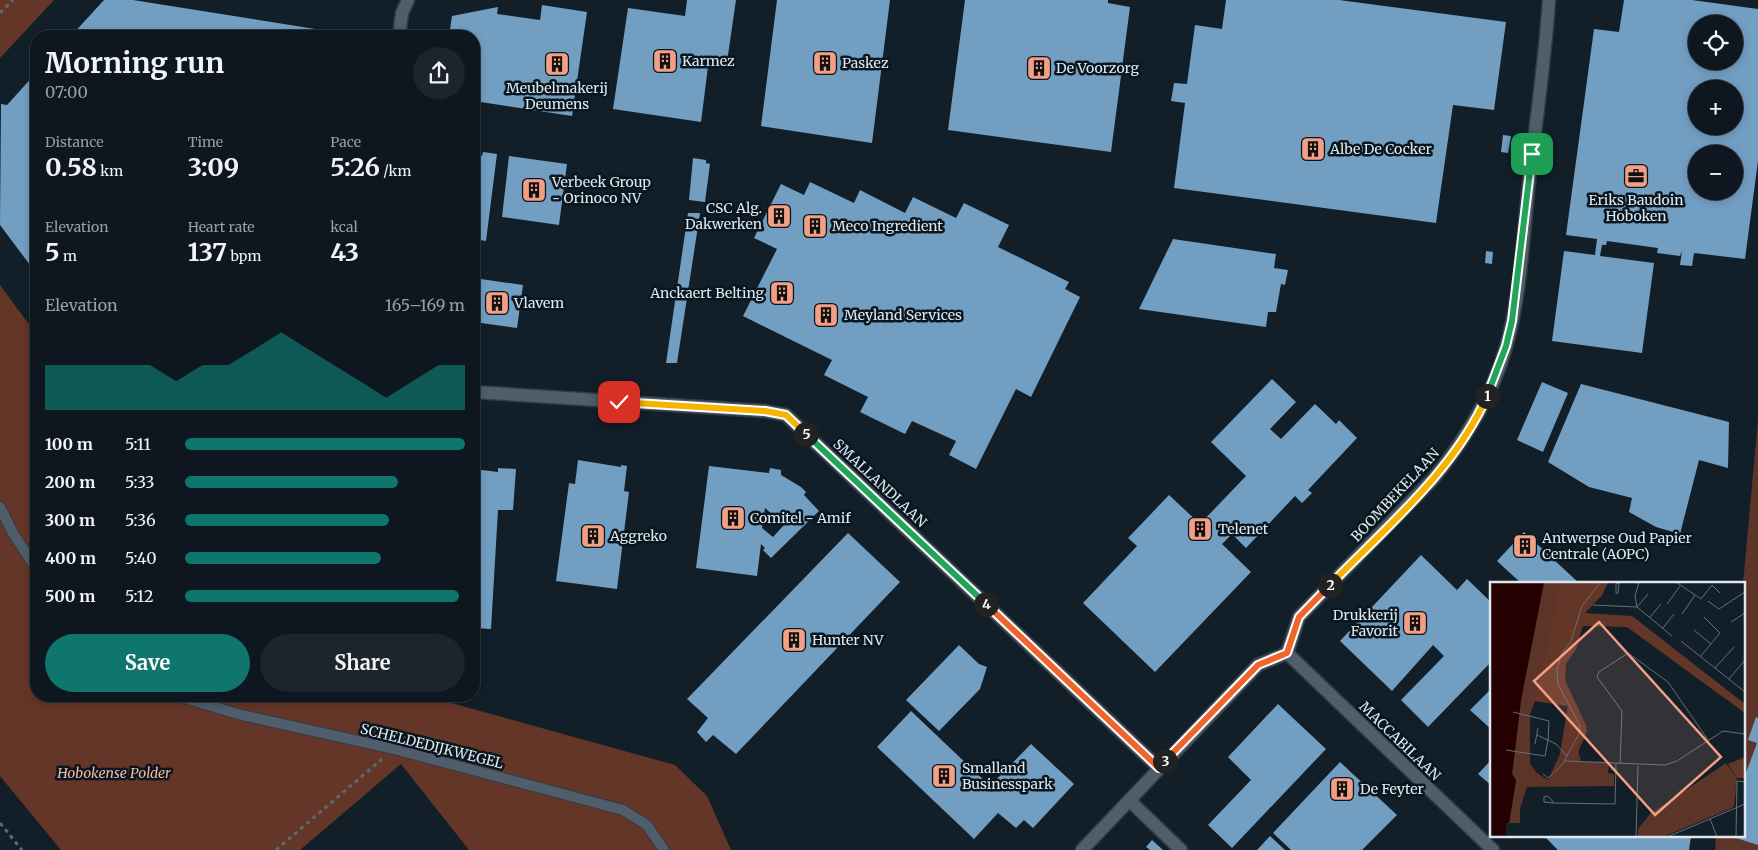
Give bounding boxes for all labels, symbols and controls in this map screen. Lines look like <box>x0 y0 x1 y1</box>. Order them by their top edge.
map controls <box>1688 15 1743 200</box>
button: locate <box>1688 15 1743 70</box>
text: Morning run <box>45 45 224 81</box>
button: share <box>413 47 465 99</box>
building icon: Karmez <box>652 48 678 74</box>
building icon: Paskez <box>812 50 838 76</box>
building icon: Meubelmakerij Deumens <box>544 51 570 77</box>
place label: Karmez <box>682 52 735 70</box>
place label: Paskez <box>842 54 889 72</box>
building icon: De Voorzorg <box>1026 55 1052 81</box>
place label: De Voorzorg <box>1056 59 1140 77</box>
place label: Meubelmakerij Deumens <box>506 79 608 113</box>
button: + <box>1688 80 1743 135</box>
text: 07:00 <box>45 82 88 102</box>
text: Distance <box>45 133 104 151</box>
text: Time <box>188 133 223 151</box>
text: Pace <box>330 133 361 151</box>
pin <box>1511 133 1553 175</box>
building icon: Albe De Cocker <box>1300 136 1326 162</box>
place label: Albe De Cocker <box>1329 140 1432 158</box>
icon: arrive <box>1518 140 1546 168</box>
button: − <box>1688 145 1743 200</box>
text: 0.58 <box>45 151 97 183</box>
text: 3:09 <box>188 151 239 183</box>
text: 5:26 <box>330 151 380 183</box>
text: km <box>97 162 123 180</box>
text: /km <box>380 162 411 180</box>
office icon: Eriks Baudoin Hoboken <box>1623 163 1649 189</box>
place label: Verbeek Group - Orinoco NV <box>551 173 651 207</box>
building icon: Verbeek Group - Orinoco NV <box>521 177 547 203</box>
place label: Eriks Baudoin Hoboken <box>1589 191 1683 225</box>
place label: CSC Alg. Dakwerken <box>685 199 762 233</box>
building icon: CSC Alg. Dakwerken <box>766 203 792 229</box>
building icon: Meco Ingredient <box>802 213 828 239</box>
place label: Meco Ingredient <box>832 217 943 235</box>
text: Elevation <box>45 218 109 236</box>
text: Heart rate <box>188 218 255 236</box>
text: kcal <box>330 218 358 236</box>
text: 5 <box>45 236 60 268</box>
text: 137 <box>188 236 227 268</box>
text: 43 <box>330 236 359 268</box>
text: m <box>60 247 77 265</box>
text: bpm <box>227 247 261 265</box>
building icon: Anckaert Belting <box>769 280 795 306</box>
place label: Anckaert Belting <box>649 284 765 302</box>
building icon: Vlavem <box>484 290 510 316</box>
place label: Vlavem <box>513 294 564 312</box>
text: Elevation <box>45 295 118 315</box>
text: 165–169 m <box>385 295 465 315</box>
building icon: Meyland Services <box>813 302 839 328</box>
place label: Meyland Services <box>844 306 962 324</box>
pin <box>598 381 640 423</box>
pin: 1 <box>1474 384 1500 408</box>
text: 1 <box>1484 387 1491 405</box>
icon: check <box>605 388 633 416</box>
pin: 5 <box>794 422 818 446</box>
text: 5 <box>802 425 811 443</box>
text: 100 m <box>45 434 93 454</box>
text: 5:11 <box>125 434 151 454</box>
street label: SMALLANDLAAN <box>829 435 931 531</box>
street label: BOOMBEKELAAN <box>1347 444 1443 546</box>
text: 200 m <box>45 472 95 492</box>
text: 5:33 <box>125 472 155 492</box>
building icon: Comitel - Amif <box>720 505 746 531</box>
place label: Comitel - Amif <box>750 509 851 527</box>
text: 300 m <box>45 510 95 530</box>
text: 5:36 <box>125 510 156 530</box>
building icon: Telenet <box>1187 516 1213 542</box>
place label: Telenet <box>1218 520 1269 538</box>
building icon: Aggreko <box>580 523 606 549</box>
place label: Aggreko <box>609 527 667 545</box>
place label: Antwerpse Oud Papier Centrale (AOPC) <box>1541 529 1692 563</box>
building icon: Antwerpse Oud Papier Centrale (AOPC) <box>1512 533 1538 559</box>
text: 400 m <box>45 548 96 568</box>
text: 5:40 <box>125 548 157 568</box>
pin: 2 <box>1318 572 1342 598</box>
text: 2 <box>1326 576 1335 594</box>
inset map <box>1490 582 1746 838</box>
text: 500 m <box>45 586 95 606</box>
text: 5:12 <box>125 586 153 606</box>
pin: 4 <box>974 592 998 616</box>
text: 4 <box>982 595 991 613</box>
place label: Drukkerij Favorit <box>1333 606 1399 640</box>
building icon: Drukkerij Favorit <box>1402 610 1428 636</box>
building icon: Hunter NV <box>781 627 807 653</box>
place label: Hunter NV <box>812 631 884 649</box>
button: Save <box>45 634 250 692</box>
button: Share <box>260 634 465 692</box>
street label: MACCABILAAN <box>1355 697 1445 785</box>
street label: SCHELDEDIJKWEGEL <box>359 720 506 773</box>
pin: 3 <box>1152 748 1178 774</box>
text: 3 <box>1161 752 1170 770</box>
place label: Smalland Businesspark <box>962 759 1053 793</box>
building icon: Smalland Businesspark <box>931 763 957 789</box>
park label: Hobokense Polder <box>56 764 171 782</box>
building icon: De Feyter <box>1329 776 1355 802</box>
place label: De Feyter <box>1360 780 1424 798</box>

